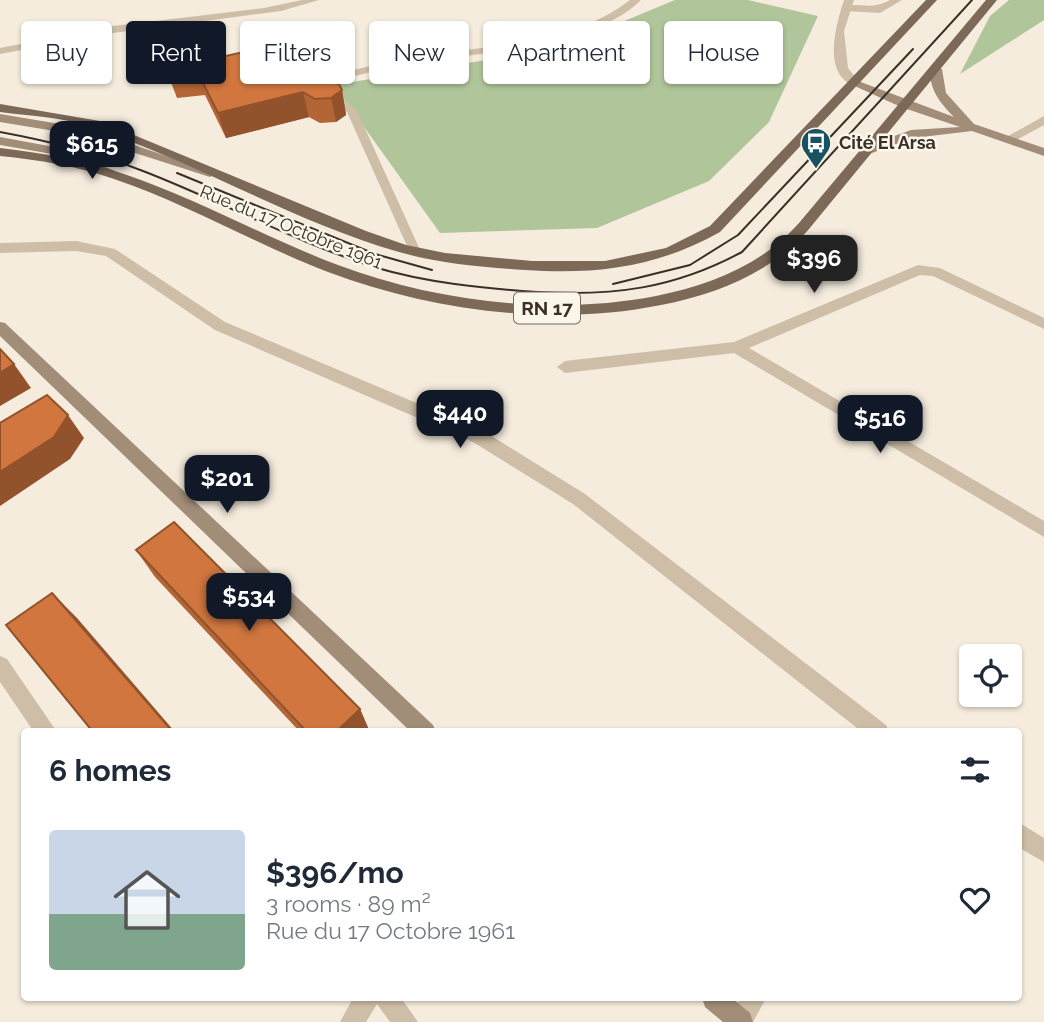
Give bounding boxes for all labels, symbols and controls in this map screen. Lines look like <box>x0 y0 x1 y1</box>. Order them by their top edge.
chip: Buy <box>21 21 112 84</box>
chip: Rent <box>126 21 226 84</box>
chip: Filters <box>240 21 355 84</box>
chip: New <box>369 21 469 84</box>
chip: Apartment <box>483 21 650 84</box>
chip: House <box>664 21 783 84</box>
pin: $615 <box>51 122 133 181</box>
bus stop icon: Cité El Arsa <box>799 126 833 170</box>
text: $615 <box>66 130 118 157</box>
place label: Cité El Arsa <box>839 132 936 153</box>
street label: Rue du 17 Octobre 1961 <box>197 180 386 273</box>
pin: $396 <box>773 236 855 295</box>
text: $396 <box>787 244 841 271</box>
road number: RN 17 <box>514 292 580 324</box>
pin: $440 <box>419 391 501 450</box>
pin: $516 <box>839 396 921 455</box>
text: $440 <box>433 399 487 426</box>
text: $516 <box>854 404 906 431</box>
pin: $201 <box>186 456 268 515</box>
text: $201 <box>200 464 254 491</box>
pin: $534 <box>208 574 290 633</box>
text: $534 <box>222 582 276 609</box>
map controls <box>959 644 1022 707</box>
button: locate <box>959 644 1022 707</box>
icon: filters <box>956 751 994 789</box>
text: 6 homes <box>49 753 171 788</box>
text: $396/mo <box>266 855 404 890</box>
icon: home <box>105 858 189 942</box>
icon: heart <box>956 881 994 919</box>
text: 3 rooms · 89 m² <box>266 890 431 917</box>
text: Rue du 17 Octobre 1961 <box>266 917 515 944</box>

